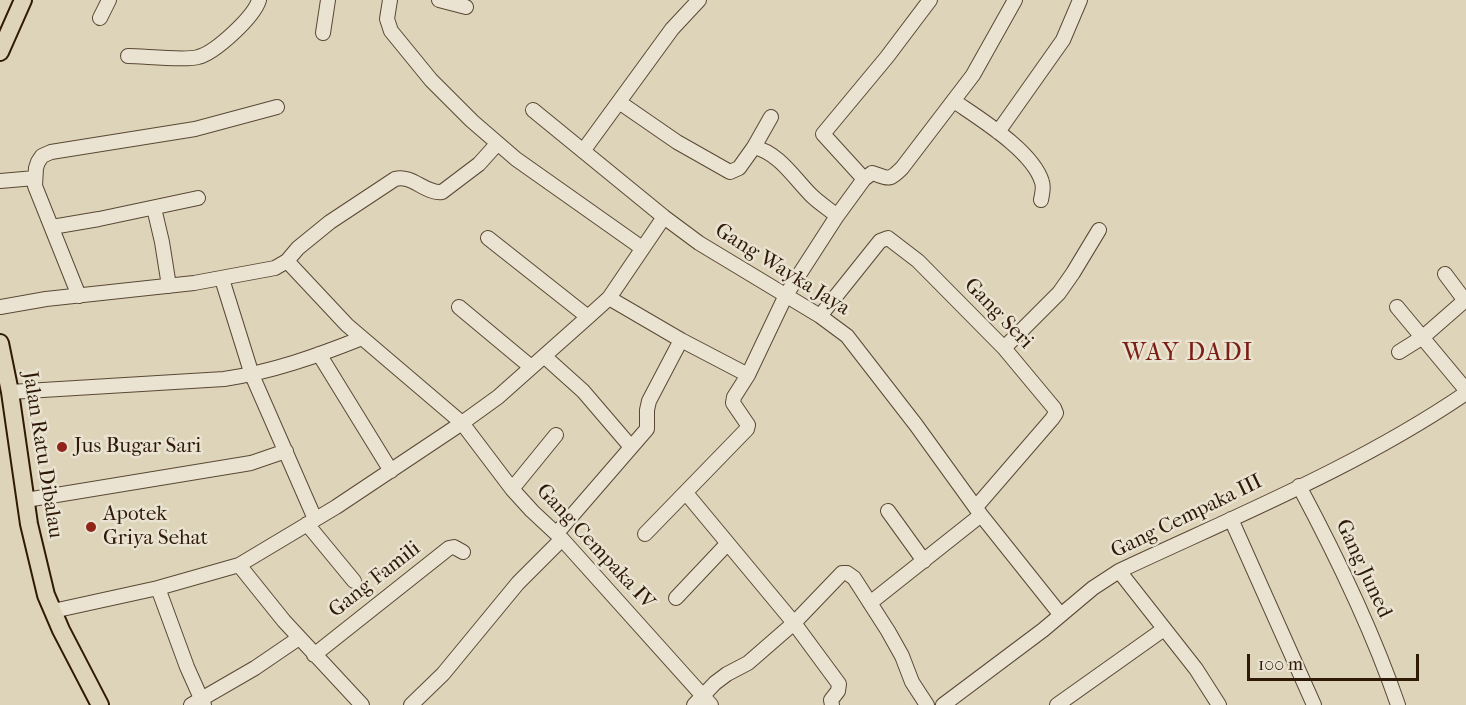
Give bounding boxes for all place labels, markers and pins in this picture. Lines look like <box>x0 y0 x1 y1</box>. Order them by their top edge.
place label: Jus Bugar Sari <box>74 434 201 460</box>
marker: Jus Bugar Sari <box>55 440 69 454</box>
place label: Apotek Griya Sehat <box>103 502 208 552</box>
marker: Apotek Griya Sehat <box>84 520 98 534</box>

